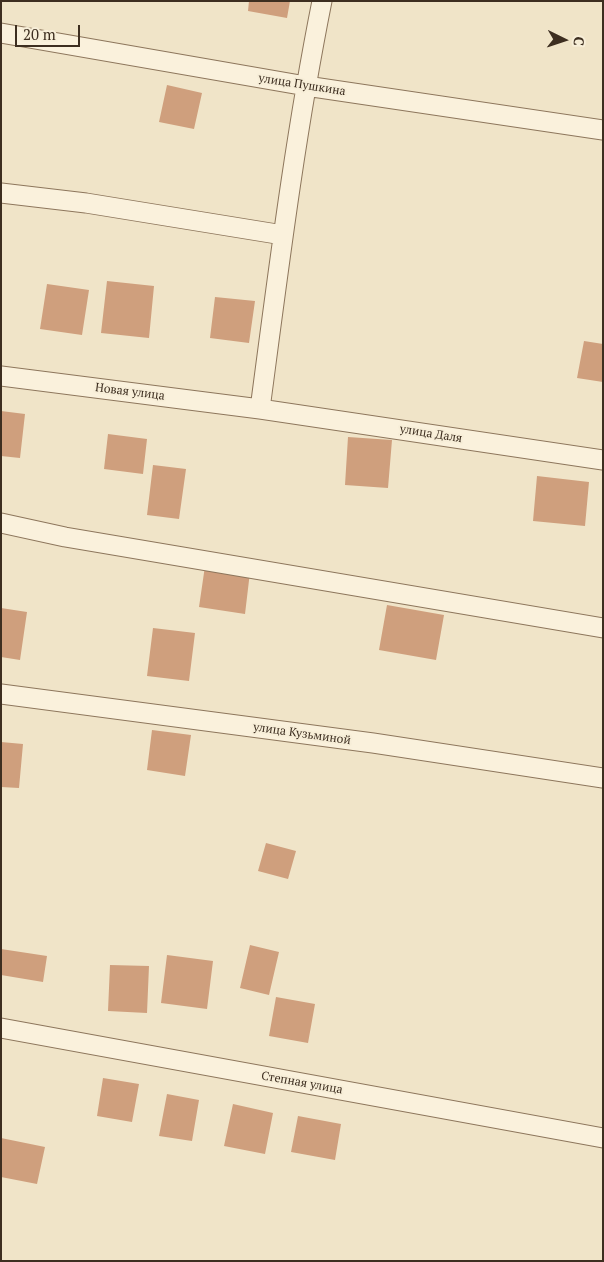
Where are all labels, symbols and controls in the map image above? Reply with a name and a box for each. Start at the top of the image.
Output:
scale bar [18,15,82,47]
north arrow [539,15,589,65]
text: 20 m [23,24,56,44]
text: С [570,36,589,46]
street label: улица Пушкина [257,71,347,99]
street label: Новая улица [94,381,166,403]
street label: улица Даля [399,422,463,446]
street label: улица Кузьминой [252,720,352,748]
street label: Степная улица [260,1069,344,1097]

